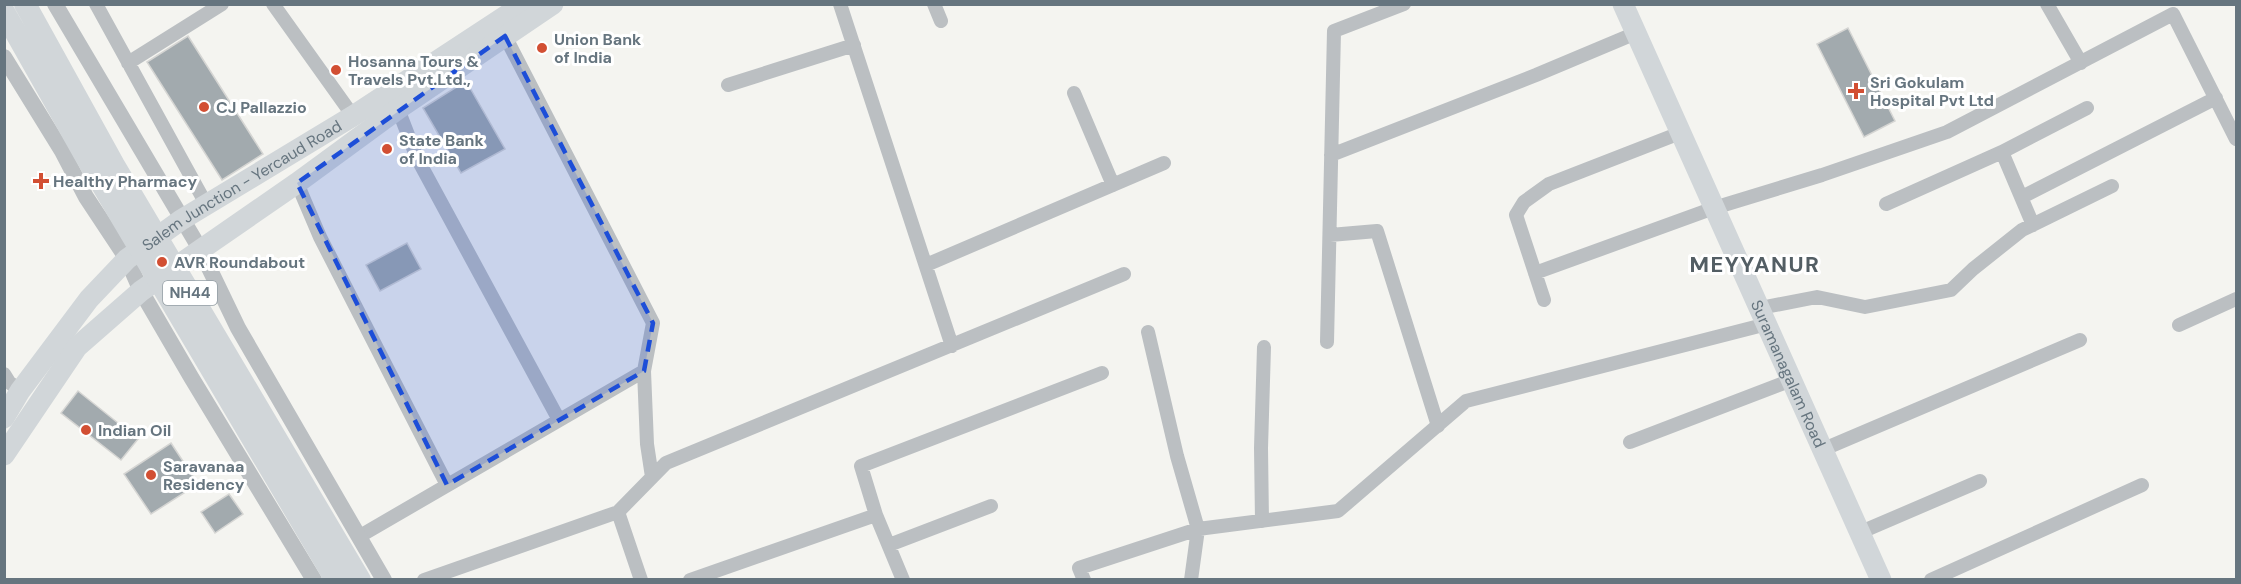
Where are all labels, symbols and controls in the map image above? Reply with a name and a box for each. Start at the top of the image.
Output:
place label: Union Bank of India [554,29,642,68]
marker: Union Bank of India [535,41,549,55]
place label: Hosanna Tours & Travels Pvt.Ltd., [348,51,479,90]
marker: Hosanna Tours & Travels Pvt.Ltd., [329,63,343,77]
place label: Sri Gokulam Hospital Pvt Ltd [1870,72,1994,111]
marker: Sri Gokulam Hospital Pvt Ltd [1847,82,1865,100]
place label: CJ Pallazzio [216,97,307,118]
marker: CJ Pallazzio [197,100,211,114]
street label: Salem Junction - Yercaud Road [138,115,346,256]
place label: State Bank of India [399,130,484,169]
marker: State Bank of India [380,142,394,156]
place label: Healthy Pharmacy [53,171,197,192]
marker: Healthy Pharmacy [34,174,48,188]
district label: MEYYANUR [1689,250,1821,279]
place label: AVR Roundabout [174,252,305,273]
marker: AVR Roundabout [155,255,169,269]
road number: NH44 [163,281,217,305]
street label: Suramanagalam Road [1746,297,1830,451]
place label: Indian Oil [98,420,171,441]
marker: Indian Oil [79,423,93,437]
place label: Saravanaa Residency [163,456,245,495]
marker: Saravanaa Residency [144,468,158,482]

